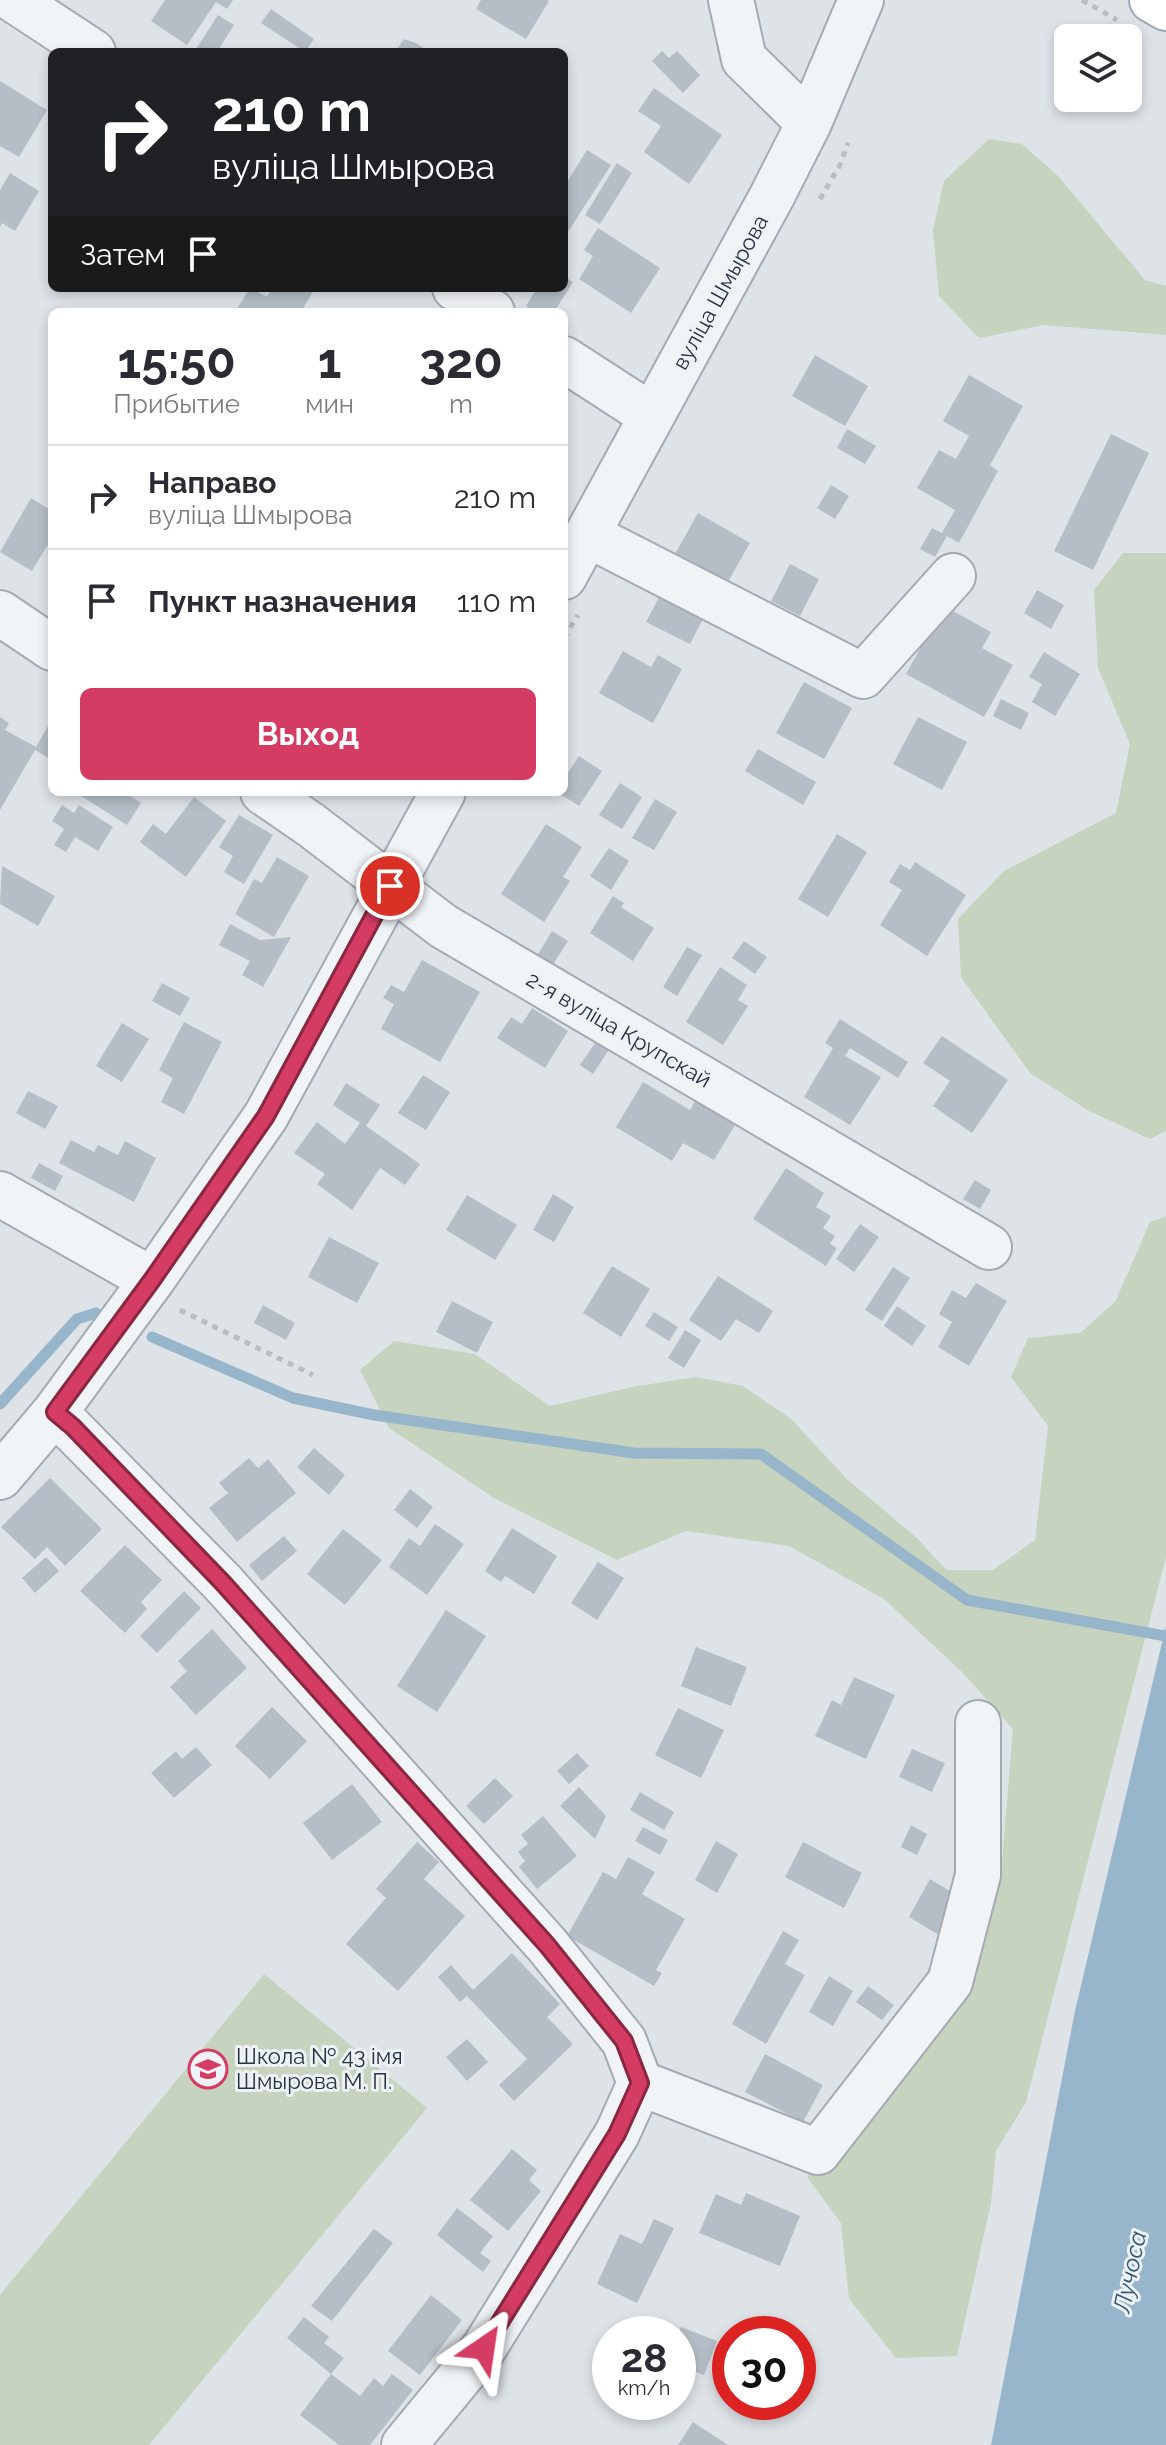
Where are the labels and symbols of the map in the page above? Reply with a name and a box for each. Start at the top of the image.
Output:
street label: вуліца Шмырова [667,210,773,374]
pin [356,852,424,920]
street label: 2-я вуліца Крупскай [522,965,716,1093]
place label: Школа № 43 імя Шмырова М. П. [236,2043,403,2094]
school or university icon: Школа № 43 імя Шмырова М. П. [187,2048,229,2090]
water label: Лучоса [1106,2228,1152,2317]
position arrow [442,2306,526,2390]
speed limit sign: 30 [712,2316,816,2420]

